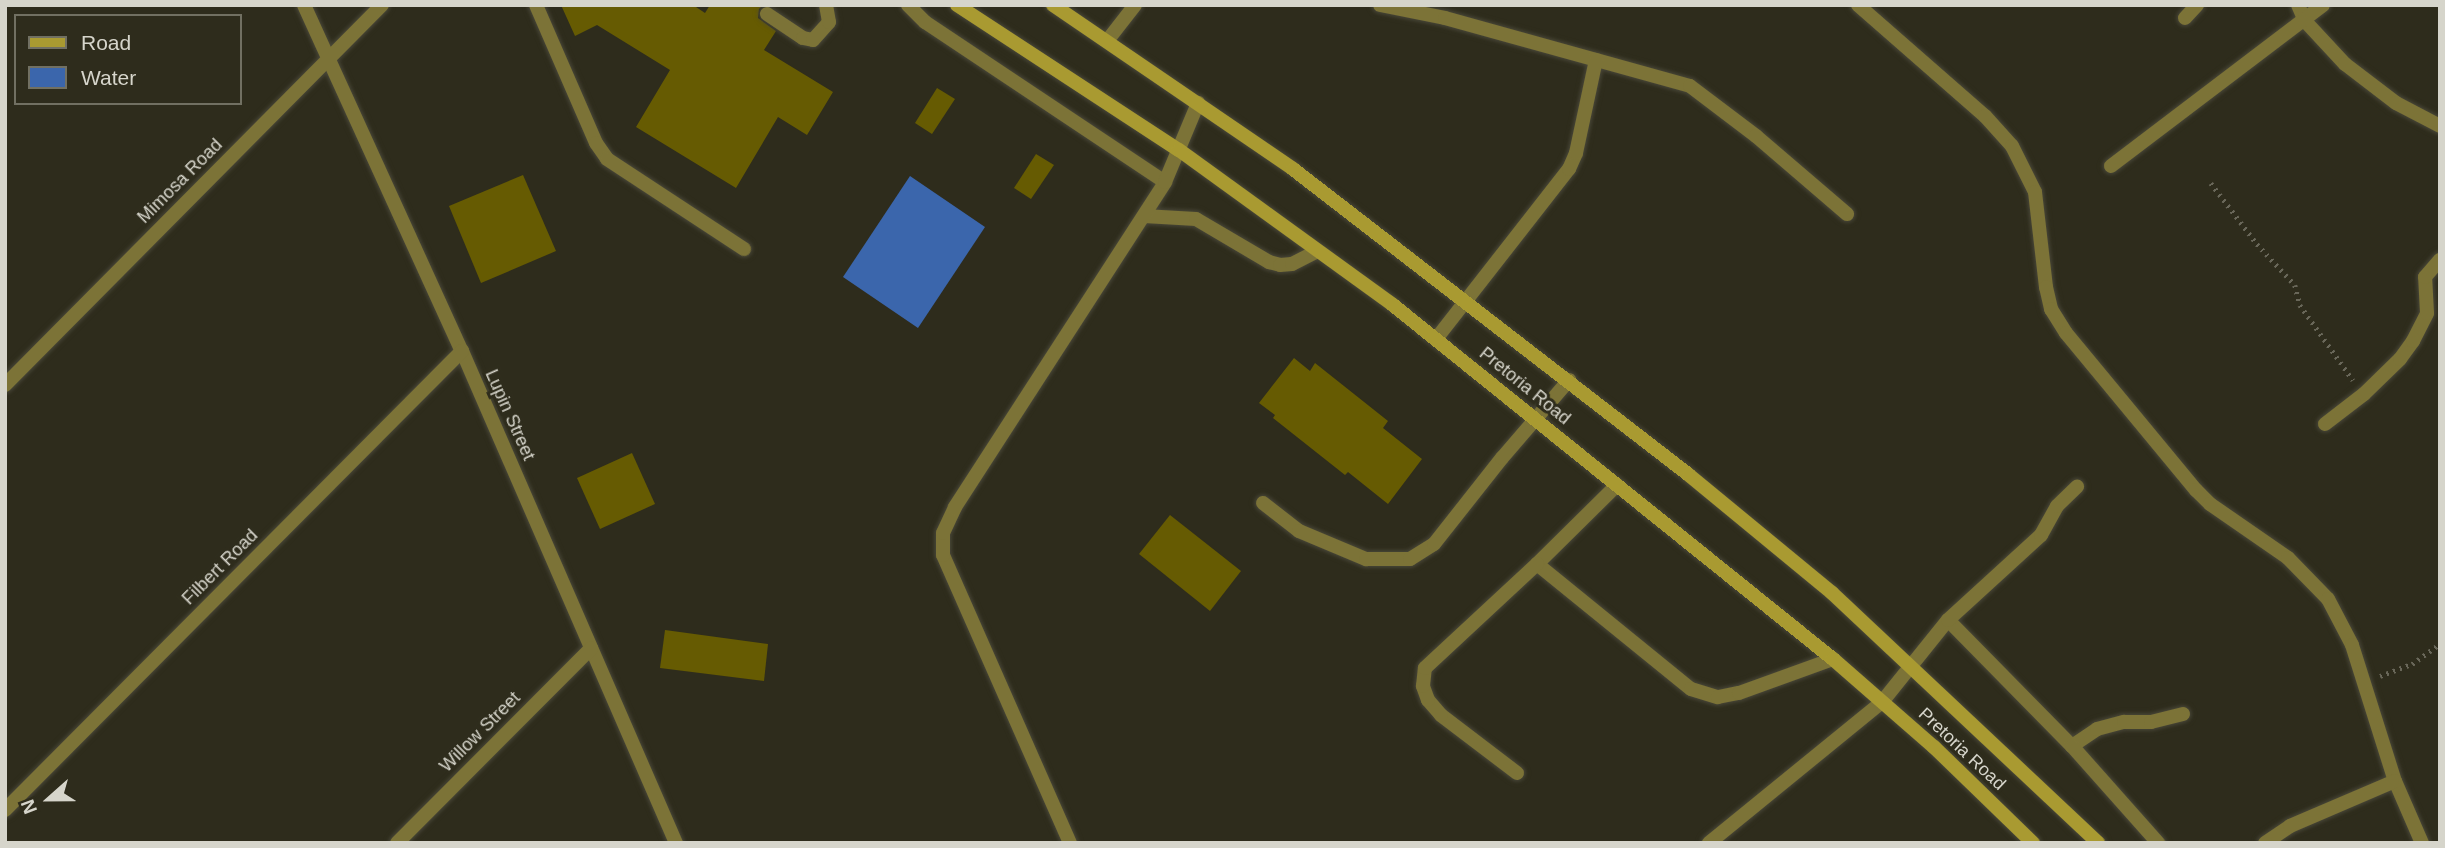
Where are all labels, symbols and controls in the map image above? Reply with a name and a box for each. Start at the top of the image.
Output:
legend [14,14,242,105]
text: Road [81,31,131,54]
text: Water [81,66,136,89]
street label: Mimosa Road [133,134,227,228]
street label: Pretoria Road [1475,343,1575,429]
street label: Lupin Street [480,366,540,464]
street label: Filbert Road [178,525,262,609]
street label: Willow Street [435,687,525,777]
street label: Pretoria Road [1914,703,2010,795]
north arrow [14,764,84,834]
text: N [17,797,41,817]

